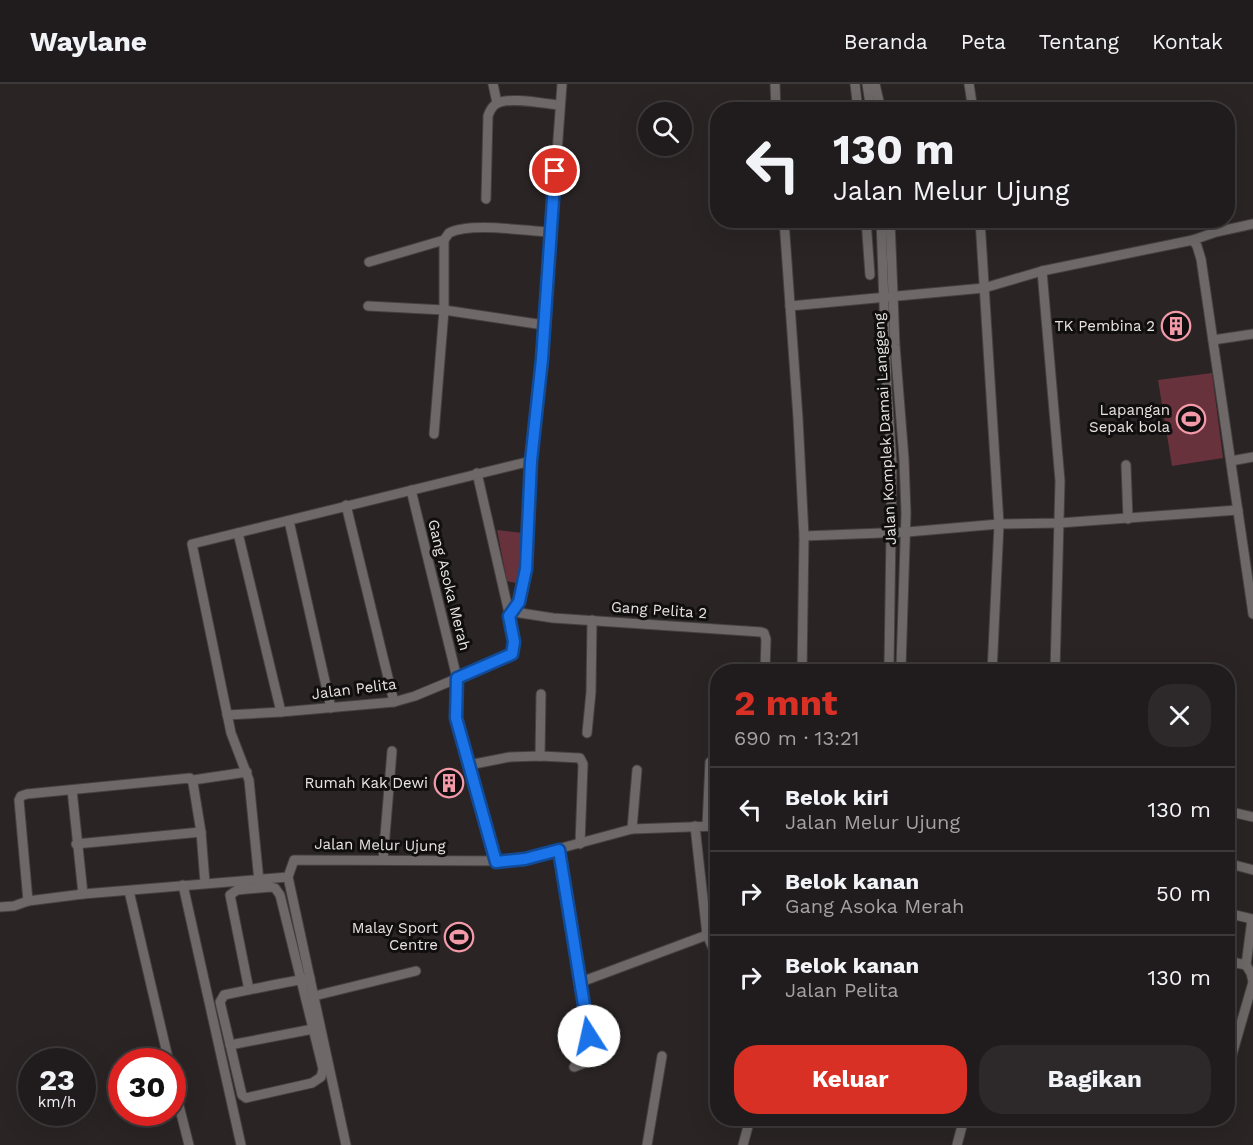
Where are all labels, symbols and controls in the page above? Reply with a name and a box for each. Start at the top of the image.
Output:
text: Waylane [30,25,147,58]
text: Beranda [844,29,928,54]
text: Peta [961,29,1006,54]
text: Tentang [1039,29,1119,54]
text: Kontak [1152,29,1223,54]
map controls [638,102,692,156]
button: search [638,102,692,156]
text: 130 m [833,125,955,174]
icon: left [734,126,812,204]
pin [529,145,580,196]
icon: arrive [538,154,571,187]
text: Jalan Melur Ujung [833,175,1069,207]
building icon: TK Pembina 2 [1160,310,1192,342]
street label: Jalan Komplek Damai Langgeng [870,312,900,546]
place label: TK Pembina 2 [1055,317,1155,335]
place label: Lapangan Sepak bola [1089,401,1170,436]
sports icon: Lapangan Sepak bola [1175,403,1207,435]
street label: Gang Asoka Merah [424,518,474,652]
street label: Gang Pelita 2 [610,598,708,622]
street label: Jalan Pelita [311,675,398,703]
text: 2 mnt [734,682,838,724]
button: close [1148,684,1211,747]
text: 690 m · 13:21 [734,726,859,750]
building icon: Rumah Kak Dewi [433,767,465,799]
place label: Rumah Kak Dewi [305,774,428,792]
text: Belok kiri [785,785,889,810]
icon: left [734,793,767,826]
text: 130 m [1147,797,1211,822]
text: Jalan Melur Ujung [785,810,960,834]
street label: Jalan Melur Ujung [314,835,446,855]
text: Belok kanan [785,869,919,894]
icon: right [734,877,767,910]
text: 50 m [1156,881,1211,906]
text: Gang Asoka Merah [785,894,964,918]
place label: Malay Sport Centre [352,919,439,954]
sports icon: Malay Sport Centre [443,921,475,953]
text: Belok kanan [785,953,919,978]
icon: right [734,961,767,994]
text: 130 m [1147,965,1211,990]
text: Jalan Pelita [785,978,899,1002]
position arrow [557,1004,621,1068]
button: Keluar [734,1045,967,1114]
button: Bagikan [979,1045,1211,1114]
speed limit sign: 30 [108,1048,186,1126]
text: 23 [39,1062,75,1097]
text: km/h [38,1093,76,1111]

